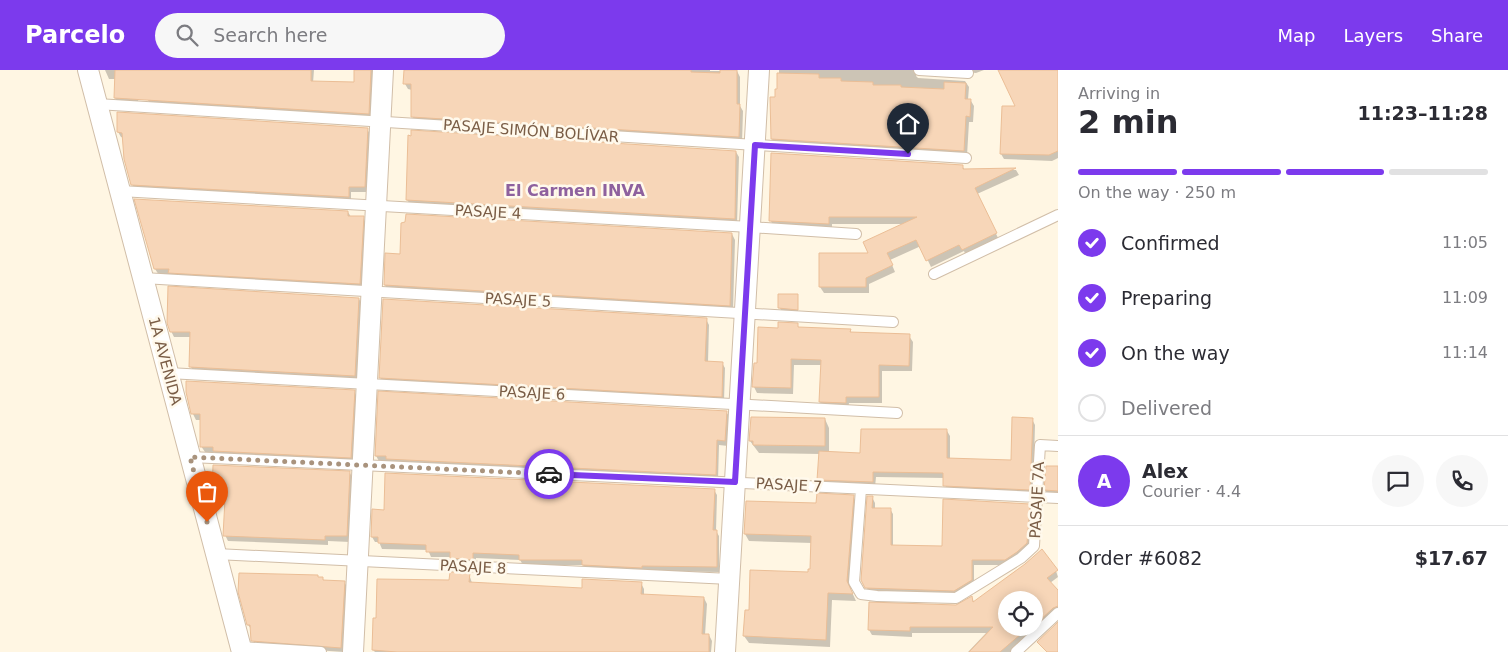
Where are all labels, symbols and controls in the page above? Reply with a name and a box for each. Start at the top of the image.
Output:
search box [155,13,505,58]
text: Parcelo [25,21,125,49]
icon: search [173,21,201,49]
text: Search here [213,24,327,46]
text: Map [1277,25,1315,46]
text: Layers [1343,25,1403,46]
text: Share [1431,25,1483,46]
text: Arriving in [1078,84,1160,103]
text: 11:23–11:28 [1358,102,1488,124]
pin [887,103,929,154]
text: 2 min [1078,103,1179,141]
icon: home [894,110,922,138]
street label: PASAJE SIMÓN BOLÍVAR [442,115,620,146]
district label: El Carmen INVA [505,181,646,200]
text: On the way · 250 m [1078,183,1236,202]
street label: PASAJE 4 [454,201,522,223]
icon: check [1078,229,1106,257]
text: Confirmed [1121,232,1220,254]
text: 11:05 [1442,233,1488,252]
icon: check [1078,284,1106,312]
text: Preparing [1121,287,1212,309]
text: 11:09 [1442,288,1488,307]
street label: PASAJE 5 [484,289,552,311]
street label: 1A AVENIDA [145,315,186,408]
icon: check [1078,339,1106,367]
text: On the way [1121,342,1230,364]
text: 11:14 [1442,343,1488,362]
street label: PASAJE 6 [498,382,566,404]
text: Delivered [1121,397,1212,419]
courier [524,449,574,499]
button: chat [1372,455,1424,507]
button: phone [1436,455,1488,507]
icon: car [535,460,563,488]
street label: PASAJE 7A [1026,460,1048,539]
text: Alex [1142,460,1188,482]
text: A [1097,470,1111,492]
pin [186,471,228,522]
street label: PASAJE 7 [755,474,823,496]
icon: bag [193,478,221,506]
text: Courier · 4.4 [1142,482,1241,501]
text: Order #6082 [1078,547,1202,569]
text: $17.67 [1415,547,1488,569]
street label: PASAJE 8 [439,556,507,578]
map controls [998,591,1043,636]
button: locate [998,591,1043,636]

